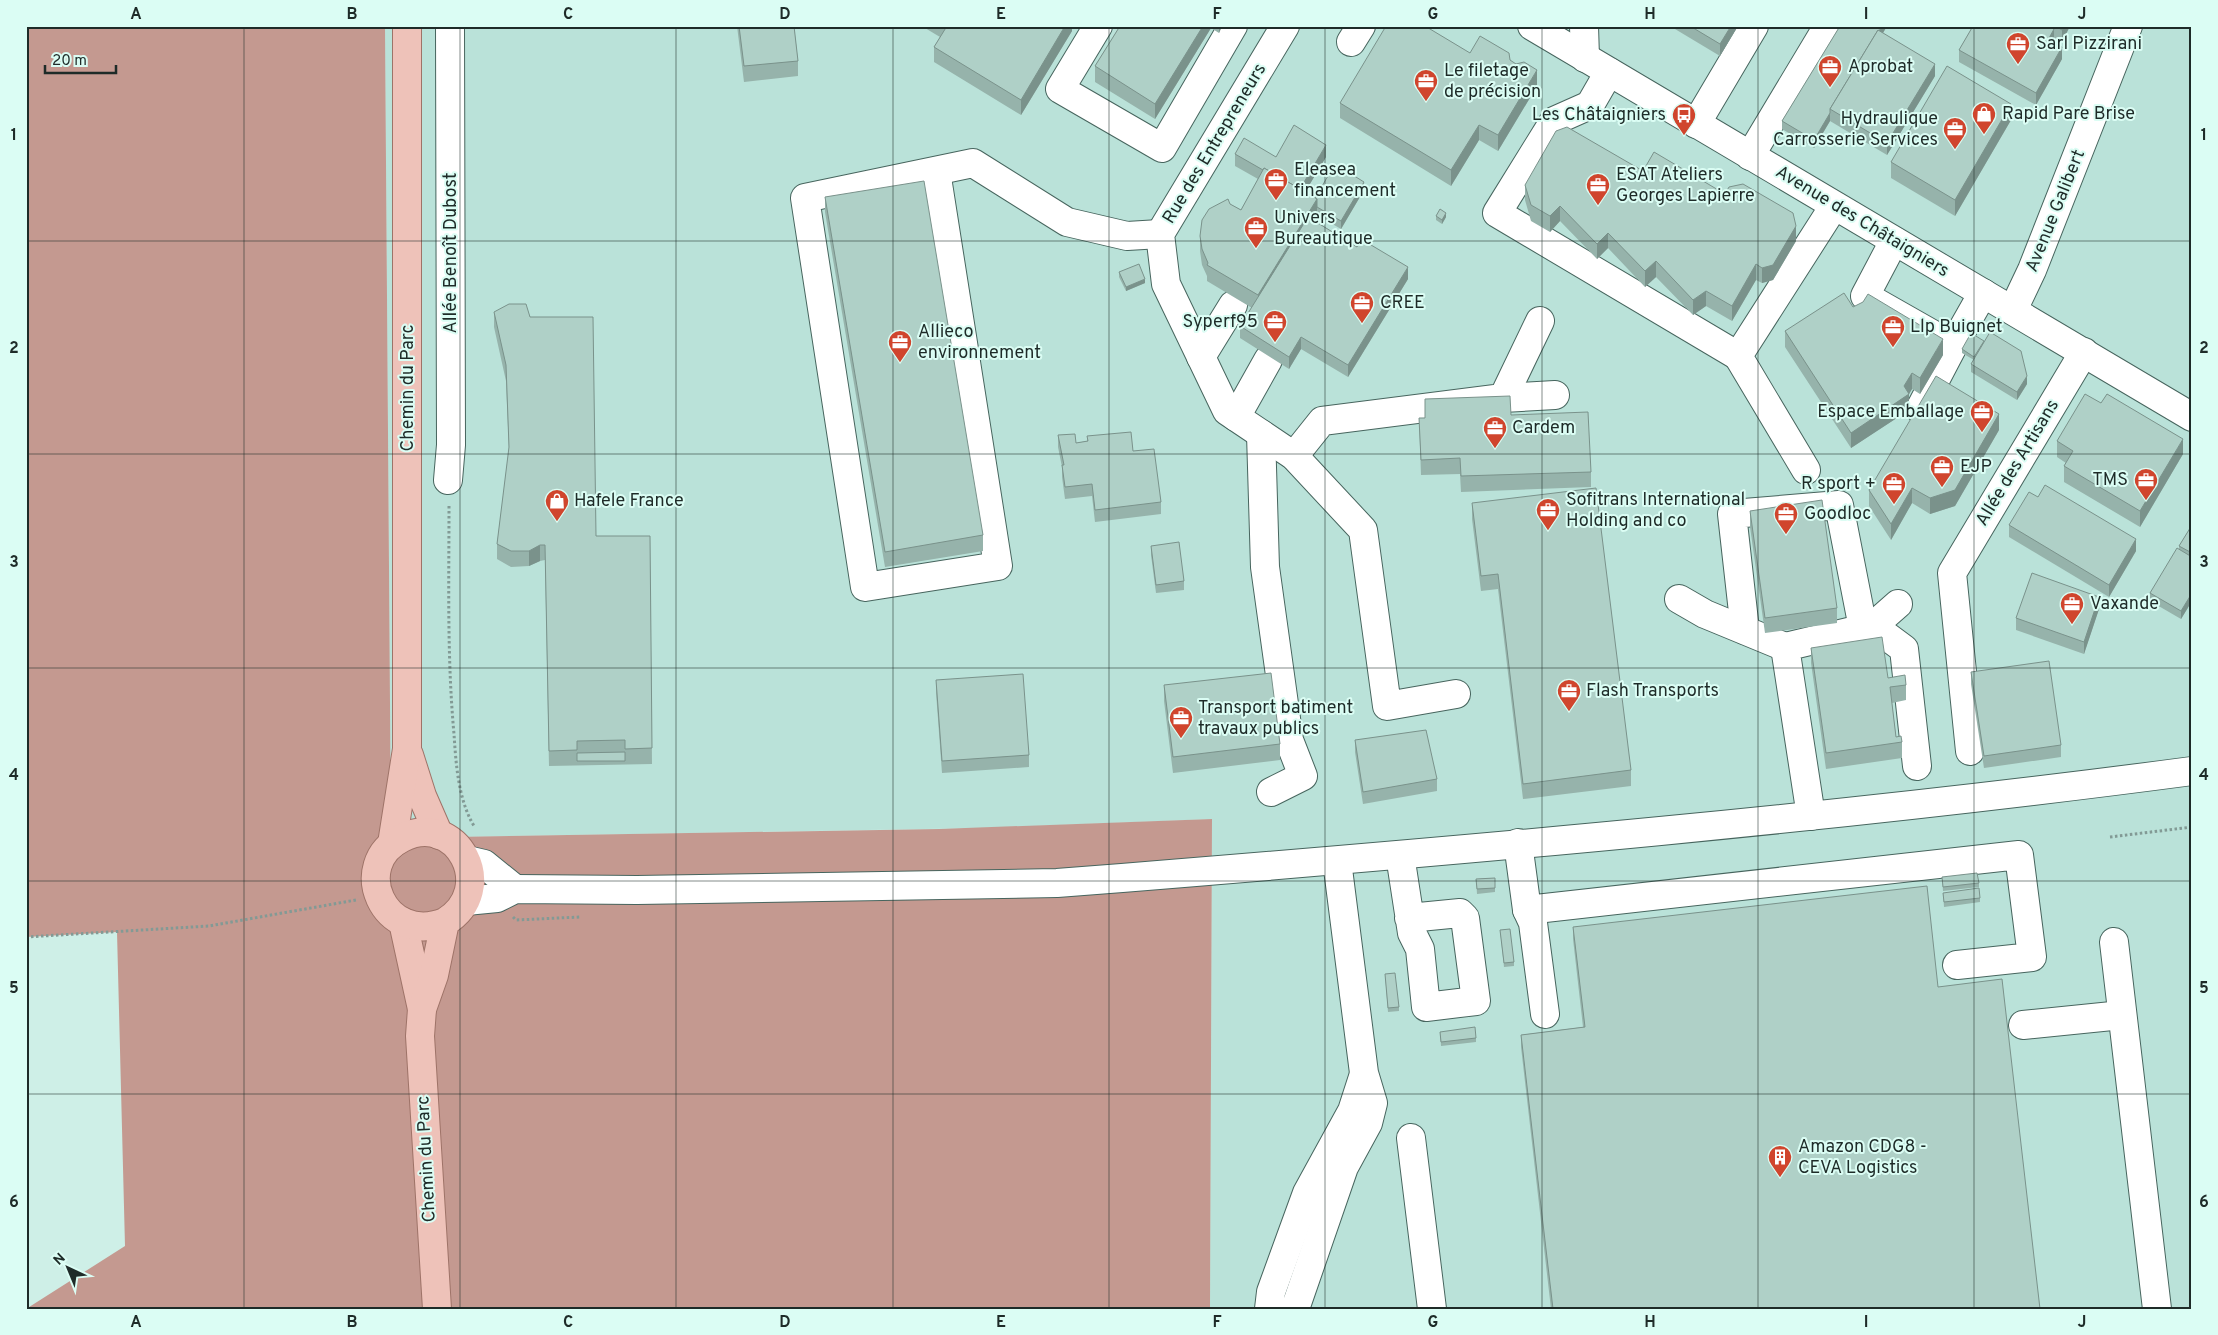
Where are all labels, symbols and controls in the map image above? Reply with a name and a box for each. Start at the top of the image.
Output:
text: A [130,5,142,25]
text: B [346,5,358,25]
text: C [563,5,573,25]
text: D [779,5,791,25]
text: E [996,5,1006,25]
text: F [1212,5,1222,25]
text: G [1428,5,1438,25]
text: H [1644,5,1656,25]
text: I [1864,5,1868,25]
text: J [2078,5,2086,25]
office icon: Sarl Pizzirani [2005,31,2031,65]
place label: Sarl Pizzirani [2036,33,2142,56]
scale bar [45,42,116,74]
text: 20 m [52,52,87,71]
office icon: Aprobat [1817,54,1843,88]
place label: Aprobat [1848,56,1913,79]
street label: Rue des Entrepreneurs [1158,60,1272,228]
place label: Le filetage de précision [1444,60,1541,104]
office icon: Le filetage de précision [1413,68,1439,102]
shop icon: Rapid Pare Brise [1971,101,1997,135]
bus stop icon: Les Châtaigniers [1671,102,1697,136]
place label: Rapid Pare Brise [2002,103,2135,126]
place label: Les Châtaigniers [1532,104,1666,127]
place label: Hydraulique Carrosserie Services [1773,108,1938,152]
office icon: Hydraulique Carrosserie Services [1942,116,1968,150]
text: 1 [11,126,17,146]
text: 1 [2201,126,2207,146]
street label: Avenue Galibert [2021,146,2091,276]
place label: Eleasea financement [1294,159,1396,203]
street label: Avenue des Châtaigniers [1771,161,1953,283]
place label: ESAT Ateliers Georges Lapierre [1616,164,1755,208]
office icon: Eleasea financement [1263,167,1289,201]
office icon: ESAT Ateliers Georges Lapierre [1585,172,1611,206]
street label: Allée Benoît Dubost [440,173,463,333]
place label: Univers Bureautique [1274,207,1373,251]
office icon: Univers Bureautique [1243,215,1269,249]
office icon: CREE [1349,290,1375,324]
place label: CREE [1380,292,1425,315]
office icon: Syperf95 [1262,309,1288,343]
place label: Syperf95 [1182,311,1258,334]
office icon: Llp Buignet [1880,314,1906,348]
place label: Llp Buignet [1910,316,2003,339]
place label: Allieco environnement [918,321,1041,365]
street label: Chemin du Parc [397,325,420,451]
office icon: Allieco environnement [887,329,913,363]
text: 2 [9,339,19,359]
text: 2 [2199,339,2209,359]
street label: Allée des Artisans [1971,395,2065,531]
office icon: Espace Emballage [1969,399,1995,433]
place label: Espace Emballage [1817,401,1964,424]
office icon: Cardem [1482,415,1508,449]
place label: Cardem [1512,417,1575,440]
office icon: EJP [1929,454,1955,488]
place label: EJP [1960,456,1992,479]
office icon: TMS [2133,467,2159,501]
place label: TMS [2092,469,2128,492]
office icon: R sport + [1881,471,1907,505]
place label: R sport + [1801,473,1876,496]
shop icon: Hafele France [544,488,570,522]
place label: Sofitrans International Holding and co [1566,489,1745,533]
place label: Hafele France [574,490,684,513]
office icon: Sofitrans International Holding and co [1535,497,1561,531]
office icon: Goodloc [1773,501,1799,535]
place label: Goodloc [1804,503,1871,526]
text: 3 [9,553,19,573]
text: 3 [2199,553,2209,573]
office icon: Vaxande [2059,591,2085,625]
place label: Vaxande [2090,593,2159,616]
office icon: Flash Transports [1556,678,1582,712]
place label: Flash Transports [1586,680,1719,703]
place label: Transport batiment travaux publics [1198,697,1353,741]
office icon: Transport batiment travaux publics [1168,705,1194,739]
text: 4 [9,766,19,786]
text: 4 [2199,766,2209,786]
text: 5 [9,979,19,999]
text: 5 [2199,979,2209,999]
street label: Chemin du Parc [412,1095,442,1223]
place label: Amazon CDG8 - CEVA Logistics [1798,1136,1927,1180]
building icon: Amazon CDG8 - CEVA Logistics [1767,1144,1793,1178]
text: 6 [9,1193,19,1213]
text: 6 [2199,1193,2209,1213]
north arrow [42,1242,92,1292]
text: N [50,1250,70,1269]
text: A [130,1313,142,1333]
text: B [346,1313,358,1333]
text: C [563,1313,573,1333]
text: D [779,1313,791,1333]
text: E [996,1313,1006,1333]
text: F [1212,1313,1222,1333]
text: G [1428,1313,1438,1333]
text: H [1644,1313,1656,1333]
text: I [1864,1313,1868,1333]
text: J [2078,1313,2086,1333]

